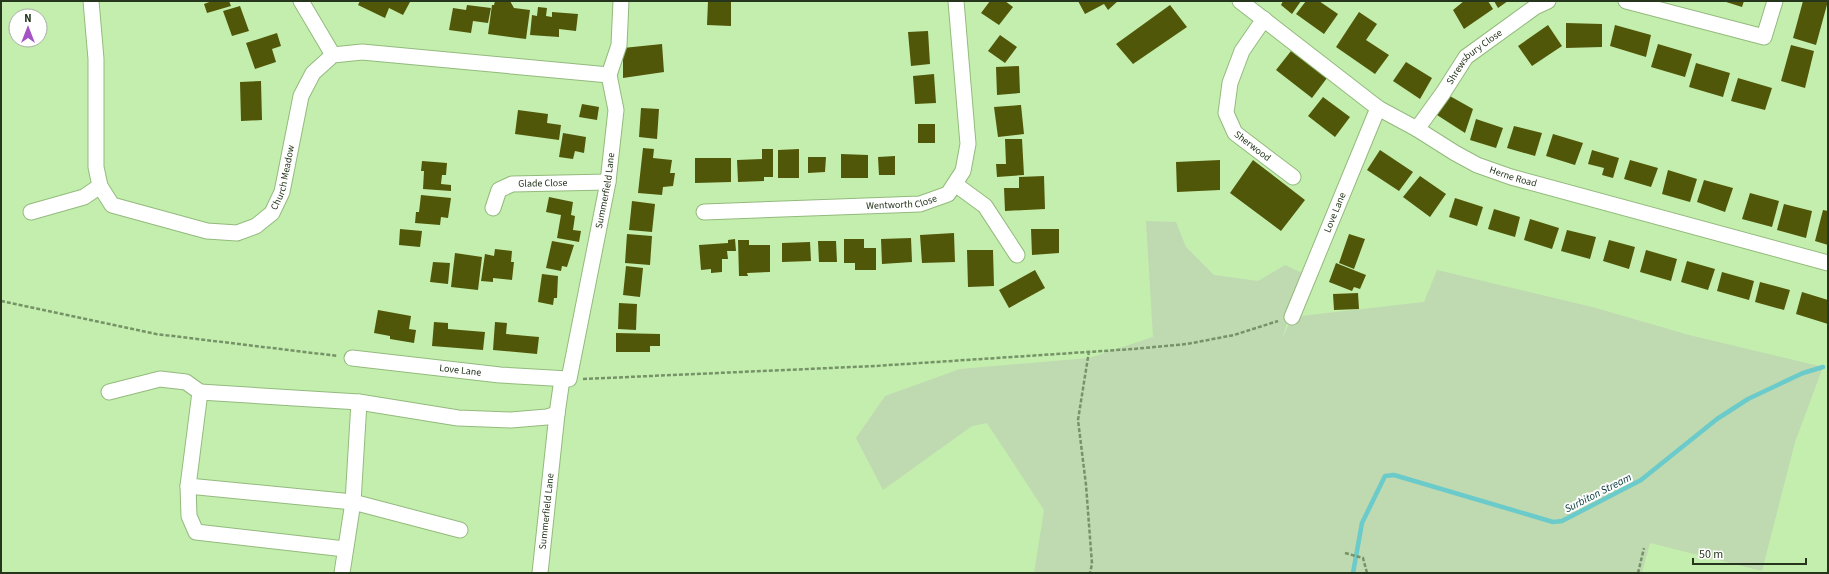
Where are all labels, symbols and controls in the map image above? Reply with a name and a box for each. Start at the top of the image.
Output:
north arrow [8,8,48,48]
text: N [24,11,32,26]
street label: Shrewsbury Close [1443,26,1505,87]
street label: Sherwood [1231,128,1274,165]
street label: Church Meadow [267,144,298,213]
street label: Summerfield Lane [592,152,618,230]
street label: Herne Road [1488,163,1538,191]
street label: Glade Close [518,176,567,191]
street label: Love Lane [1321,190,1349,235]
street label: Wentworth Close [866,191,939,213]
street label: Love Lane [439,361,482,380]
water label: Surbiton Stream [1562,470,1634,516]
street label: Summerfield Lane [536,472,558,550]
scale bar [1693,540,1806,566]
text: 50 m [1699,546,1723,563]

